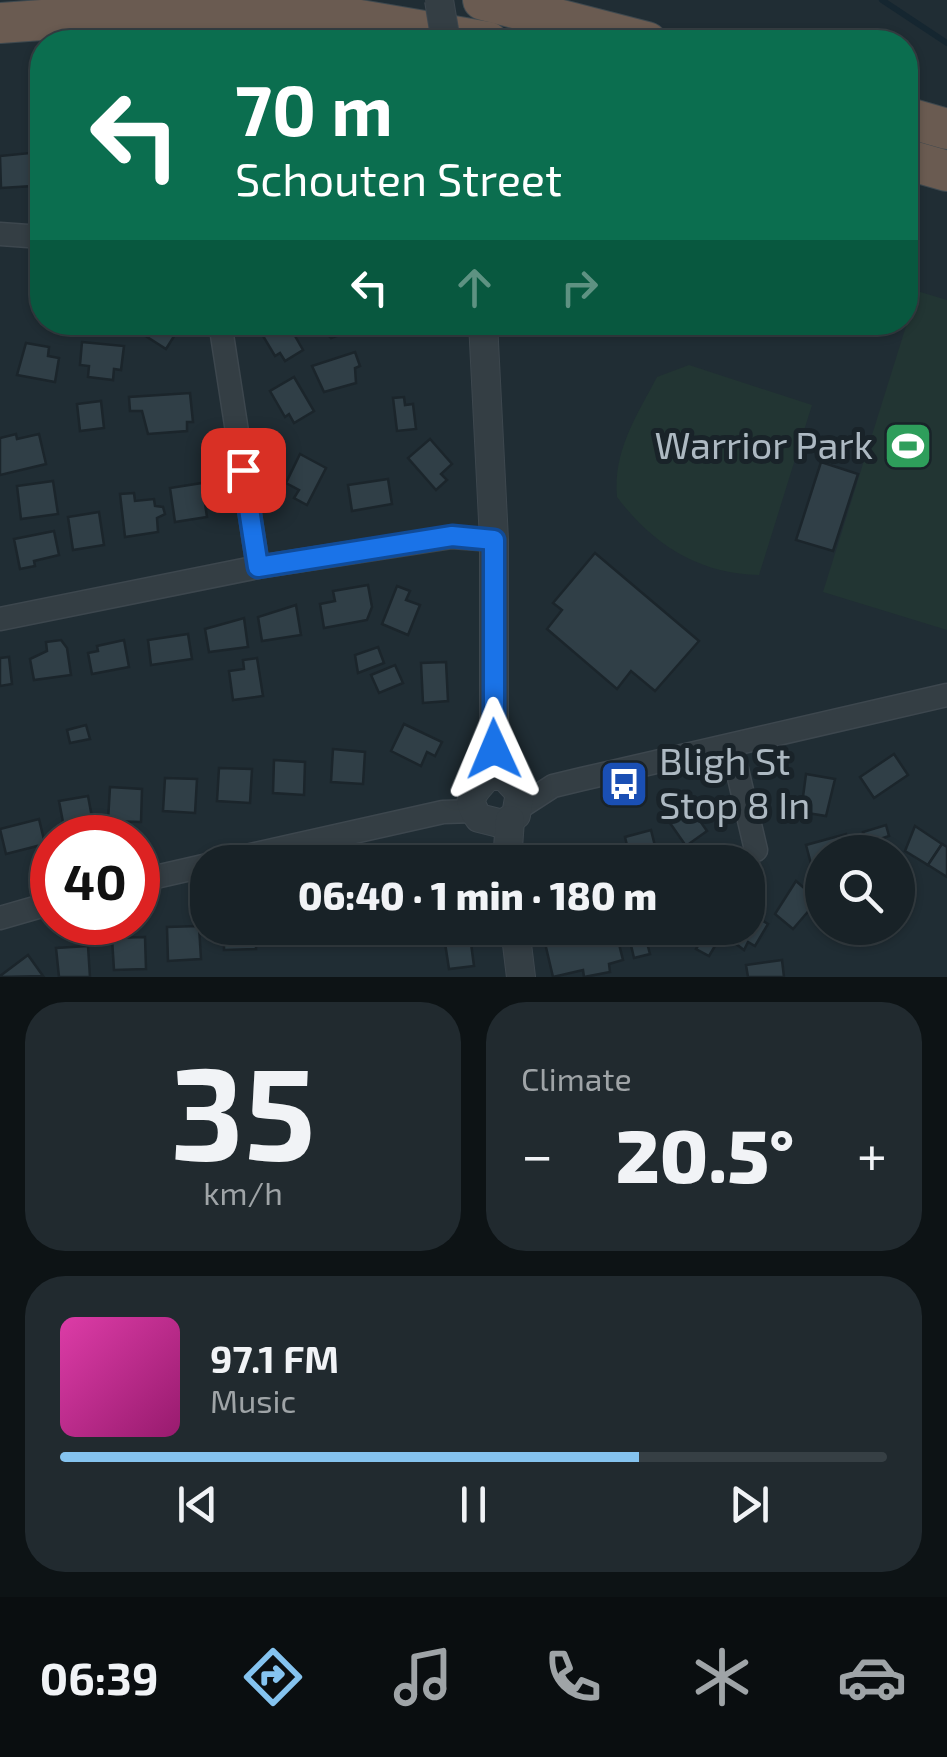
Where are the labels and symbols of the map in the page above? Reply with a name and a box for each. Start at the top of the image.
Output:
sports icon: Warrior Park [882,420,934,472]
place label: Warrior Park [654,421,873,467]
pin [201,428,286,513]
position arrow [442,697,546,801]
place label: Bligh St Stop 8 In [659,737,810,827]
bus stop icon: Bligh St Stop 8 In [598,758,650,810]
speed limit sign: 40 [30,815,160,945]

